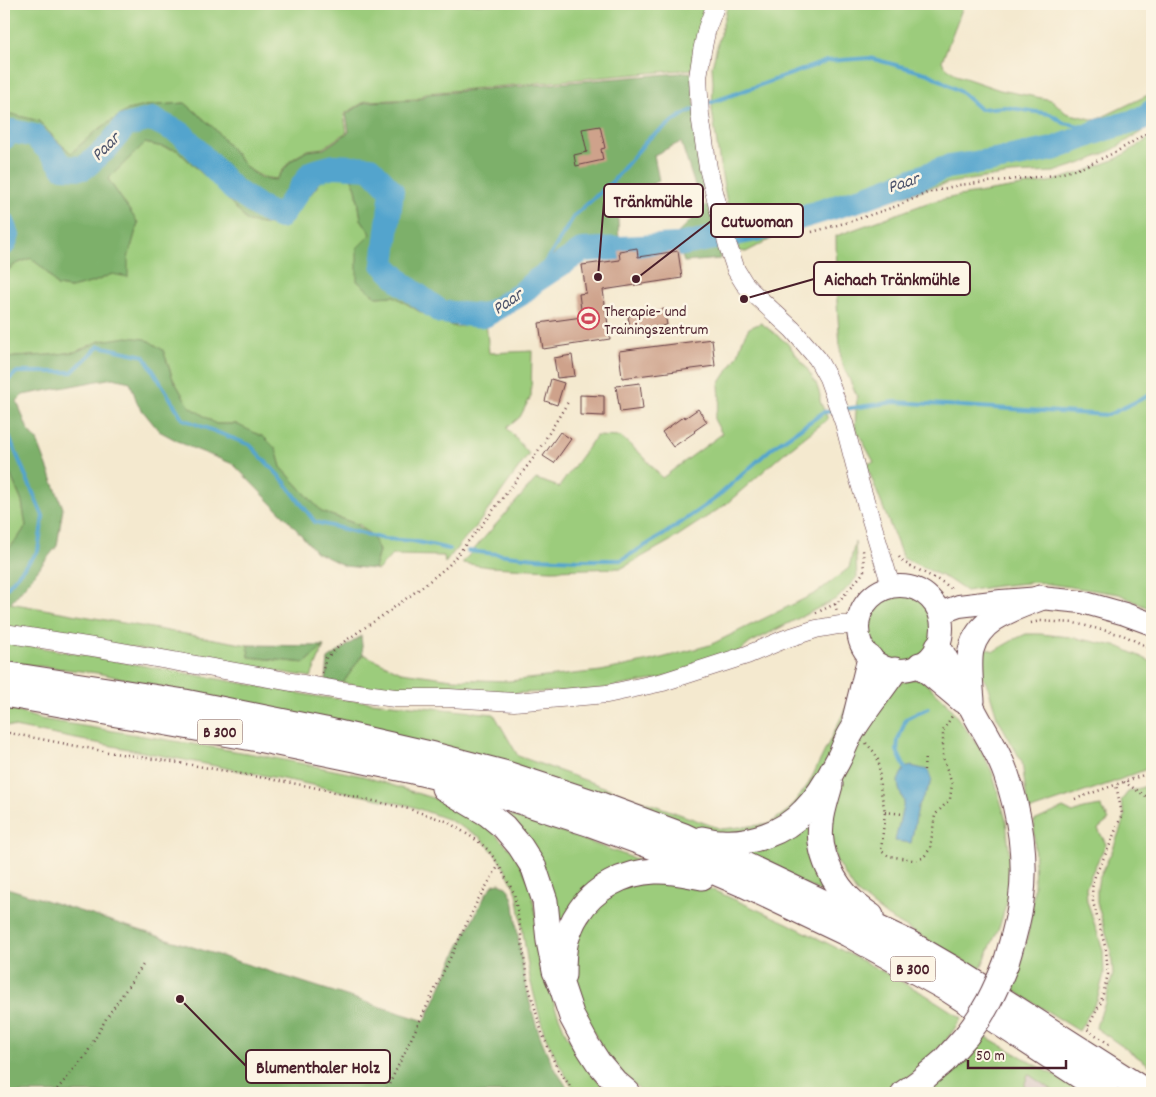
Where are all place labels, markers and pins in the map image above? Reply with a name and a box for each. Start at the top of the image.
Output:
callout: Tränkmühle [604,184,703,217]
callout: Cutwoman [711,204,803,237]
callout: Aichach Tränkmühle [814,262,970,295]
place label: Therapie- und Trainingszentrum [604,301,708,342]
sports icon: Therapie- und Trainingszentrum [576,307,600,331]
callout: Blumenthaler Holz [246,1050,390,1083]

